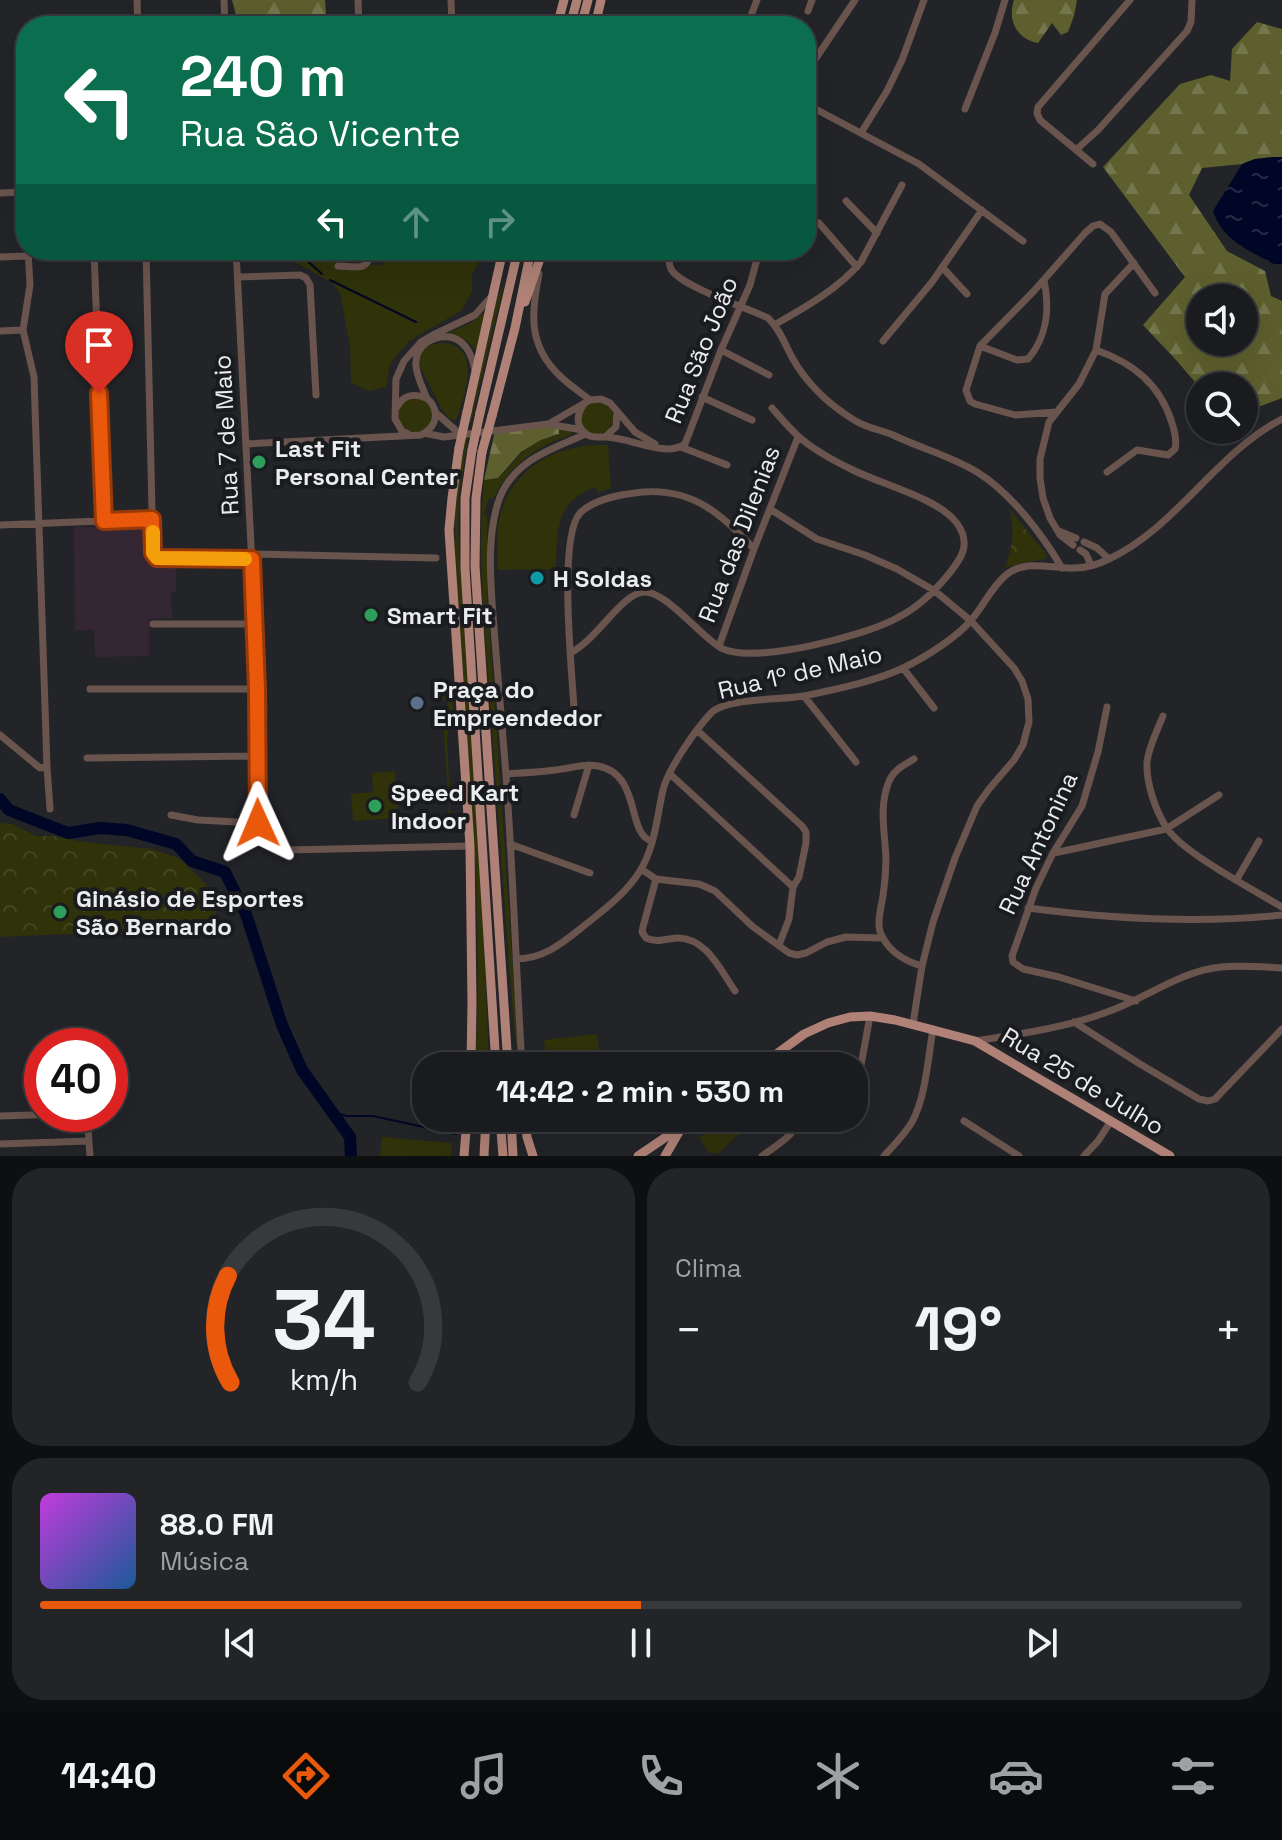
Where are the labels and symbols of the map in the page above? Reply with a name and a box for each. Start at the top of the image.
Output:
street label: Rua São João [657,272,745,428]
pin [65,311,133,393]
street label: Rua 7 de Maio [206,354,246,516]
place label: Last Fit Personal Center [275,433,458,492]
street label: Rua das Dilenias [691,441,787,627]
marker: Last Fit Personal Center [250,453,268,471]
place label: H Soldas [553,563,652,594]
marker: H Soldas [528,569,546,587]
place label: Smart Fit [387,600,493,631]
marker: Smart Fit [362,606,380,624]
street label: Rua 1º de Maio [715,638,885,706]
place label: Praça do Empreendedor [433,674,602,733]
marker: Praça do Empreendedor [408,694,426,712]
street label: Rua Antonina [992,767,1085,919]
place label: Speed Kart Indoor [391,777,519,836]
position arrow [216,781,300,865]
marker: Speed Kart Indoor [366,797,384,815]
place label: Ginásio de Esportes São Bernardo [76,883,304,942]
marker: Ginásio de Esportes São Bernardo [51,903,69,921]
street label: Rua 25 de Julho [996,1020,1170,1142]
speed limit sign: 40 [24,1028,128,1132]

